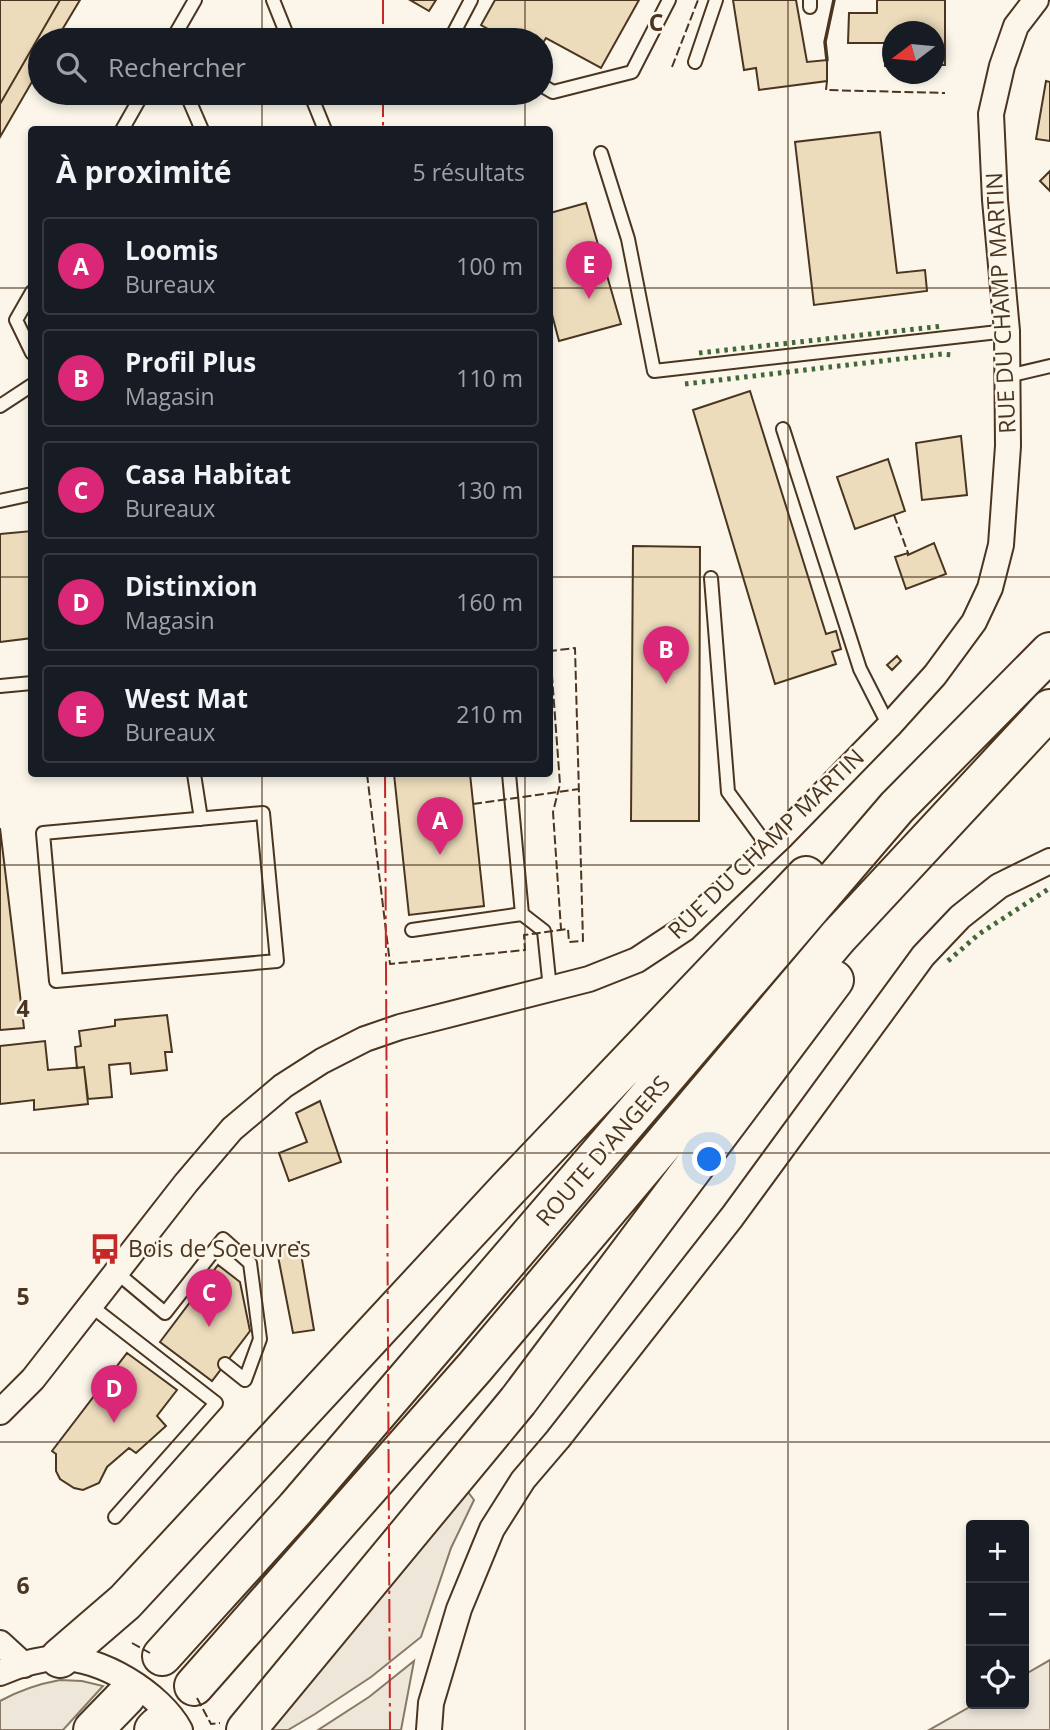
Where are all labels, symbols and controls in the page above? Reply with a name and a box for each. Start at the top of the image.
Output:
text: C [649,6,663,38]
north arrow [882,21,945,84]
search box [28,28,553,105]
icon: search [52,48,90,86]
text: Rechercher [108,49,246,85]
text: À proximité [56,151,232,192]
text: 5 résultats [413,156,525,188]
street label: RUE DU CHAMP MARTIN [977,172,1023,434]
text: Loomis [125,232,218,268]
pin: E [566,241,612,299]
text: A [73,250,89,282]
text: 100 m [456,250,523,282]
text: Bureaux [125,268,215,300]
text: Profil Plus [125,344,256,380]
text: B [73,362,89,394]
text: 110 m [456,362,523,394]
text: Magasin [125,380,215,412]
text: Casa Habitat [125,456,291,492]
text: C [74,474,88,506]
text: 130 m [456,474,523,506]
text: Bureaux [125,492,215,524]
text: Distinxion [125,568,258,604]
text: D [72,586,90,618]
text: 160 m [456,586,523,618]
text: Magasin [125,604,215,636]
pin: B [643,626,689,684]
text: West Mat [125,680,248,716]
text: E [75,698,87,730]
text: 210 m [456,698,523,730]
text: Bureaux [125,716,215,748]
street label: RUE DU CHAMP MARTIN [660,741,870,946]
pin: A [417,797,463,855]
text: 4 [16,992,30,1024]
street label: ROUTE D'ANGERS [528,1068,677,1233]
your location [692,1142,726,1176]
bus stop icon: Bois de Soeuvres [88,1232,122,1266]
place label: Bois de Soeuvres [128,1232,311,1264]
pin: C [186,1269,232,1327]
text: 5 [16,1280,30,1312]
pin: D [91,1365,137,1423]
map controls [966,1520,1029,1709]
button: + [966,1520,1029,1583]
text: 6 [16,1569,30,1601]
button: − [966,1583,1029,1646]
button: locate [966,1646,1029,1709]

